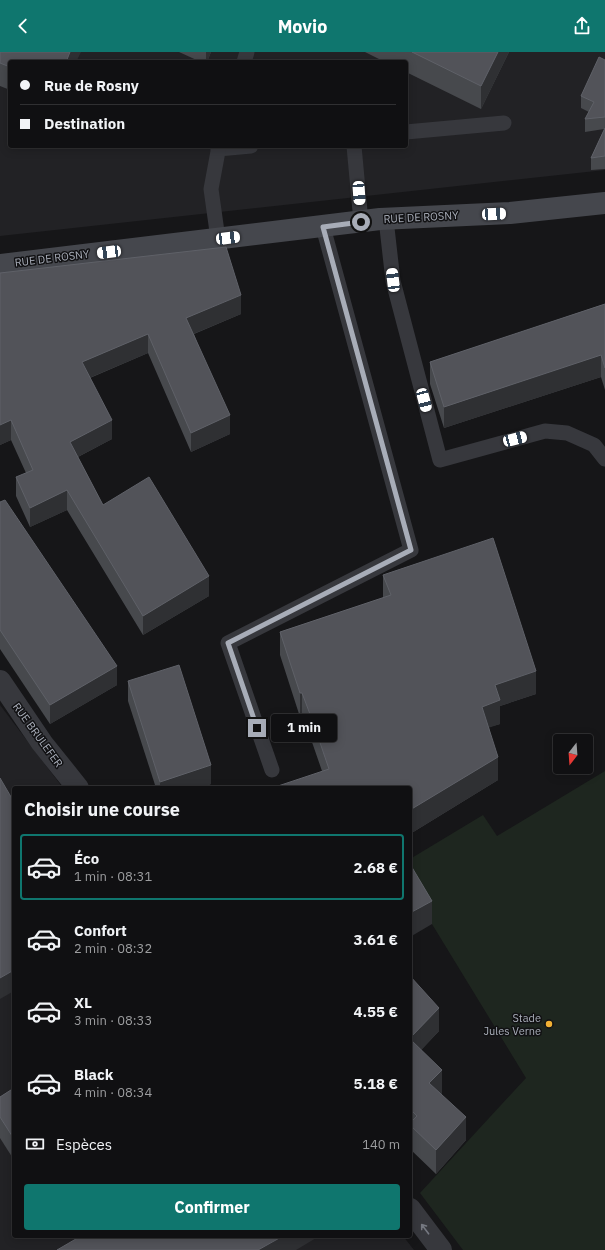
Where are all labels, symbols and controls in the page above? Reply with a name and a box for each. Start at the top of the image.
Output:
icon: back [12,15,34,37]
text: Movio [278,15,327,38]
icon: share [571,15,593,37]
text: Rue de Rosny [44,76,139,95]
text: Destination [44,114,125,133]
car [352,181,366,205]
car [482,207,506,221]
street label: RUE DE ROSNY [383,208,459,226]
route start [352,213,370,231]
car [215,231,241,245]
car [96,245,122,259]
street label: RUE DE ROSNY [14,246,91,270]
car [386,267,400,293]
car [415,387,433,413]
car [502,430,528,448]
street label: RUE BRULEFER [10,700,66,770]
callout: 1 min [271,714,337,742]
route end [248,719,266,737]
text: 1 min [287,719,321,736]
north arrow [553,734,593,774]
map controls [553,734,593,774]
text: Choisir une course [24,798,180,821]
icon: car [26,849,62,885]
text: Éco [74,849,99,868]
text: 2.68 € [353,858,398,877]
text: 1 min · 08:31 [74,868,152,885]
icon: car [26,921,62,957]
text: Confort [74,921,127,940]
text: 3.61 € [353,930,398,949]
text: 2 min · 08:32 [74,940,152,957]
icon: car [26,993,62,1029]
text: XL [74,993,92,1012]
text: 4.55 € [353,1002,398,1021]
place label: Stade Jules Verne [483,1011,541,1038]
text: 3 min · 08:33 [74,1012,152,1029]
marker: Stade Jules Verne [544,1019,554,1029]
icon: car [26,1065,62,1101]
text: Black [74,1065,114,1084]
text: 5.18 € [353,1074,398,1093]
text: 4 min · 08:34 [74,1084,152,1101]
icon: cash [24,1133,46,1155]
text: Espèces [56,1135,112,1154]
text: 140 m [362,1136,400,1153]
button: Confirmer [24,1184,400,1230]
one-way arrow [421,1224,430,1235]

